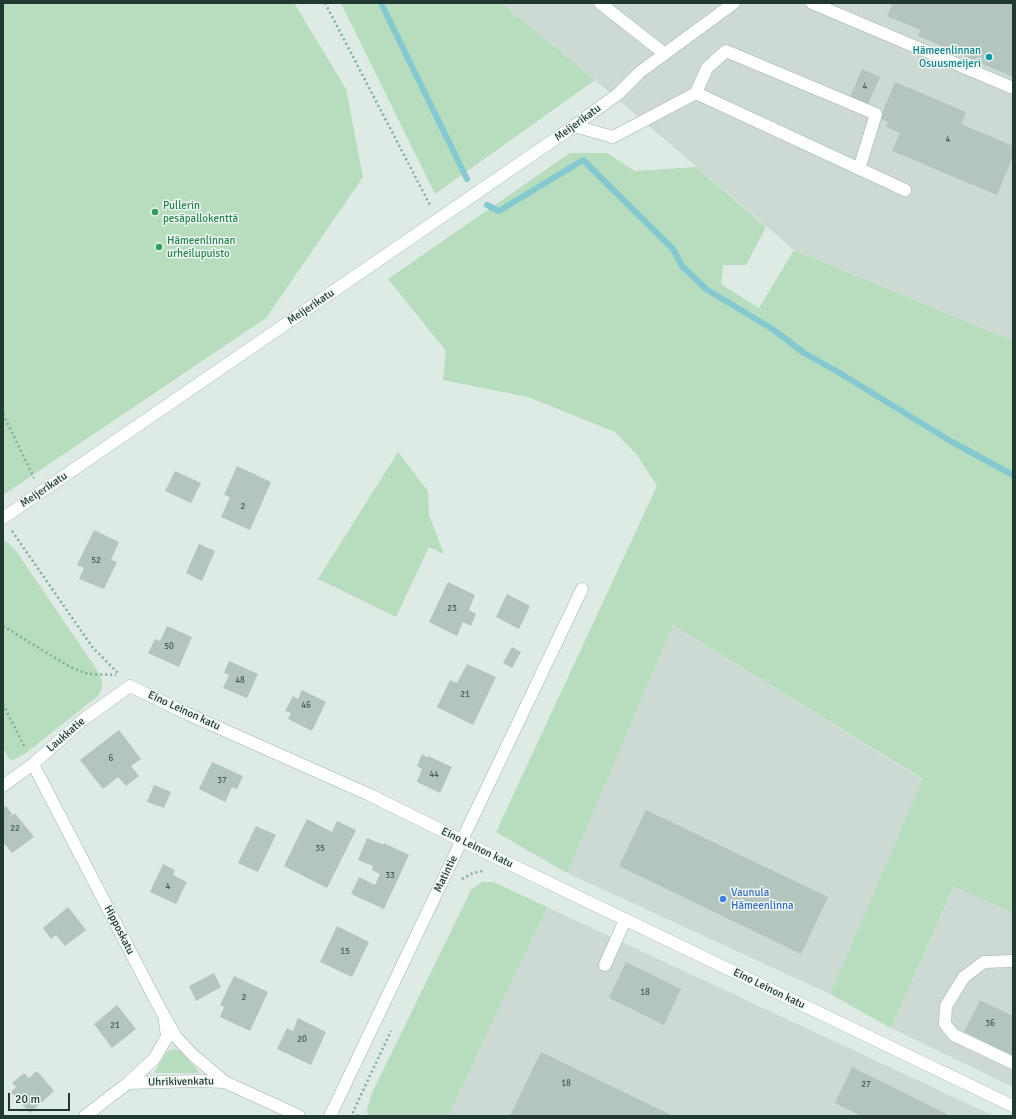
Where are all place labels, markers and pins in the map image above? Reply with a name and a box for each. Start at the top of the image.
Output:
place label: Hämeenlinnan Osuusmeijeri [912,44,981,70]
marker: Hämeenlinnan Osuusmeijeri [984,52,994,62]
place label: Pullerin pesäpallokenttä [163,199,238,225]
marker: Pullerin pesäpallokenttä [150,207,160,217]
place label: Hämeenlinnan urheilupuisto [167,234,236,260]
marker: Hämeenlinnan urheilupuisto [154,242,164,252]
place label: Vaunula Hämeenlinna [731,886,794,912]
marker: Vaunula Hämeenlinna [718,894,728,904]

